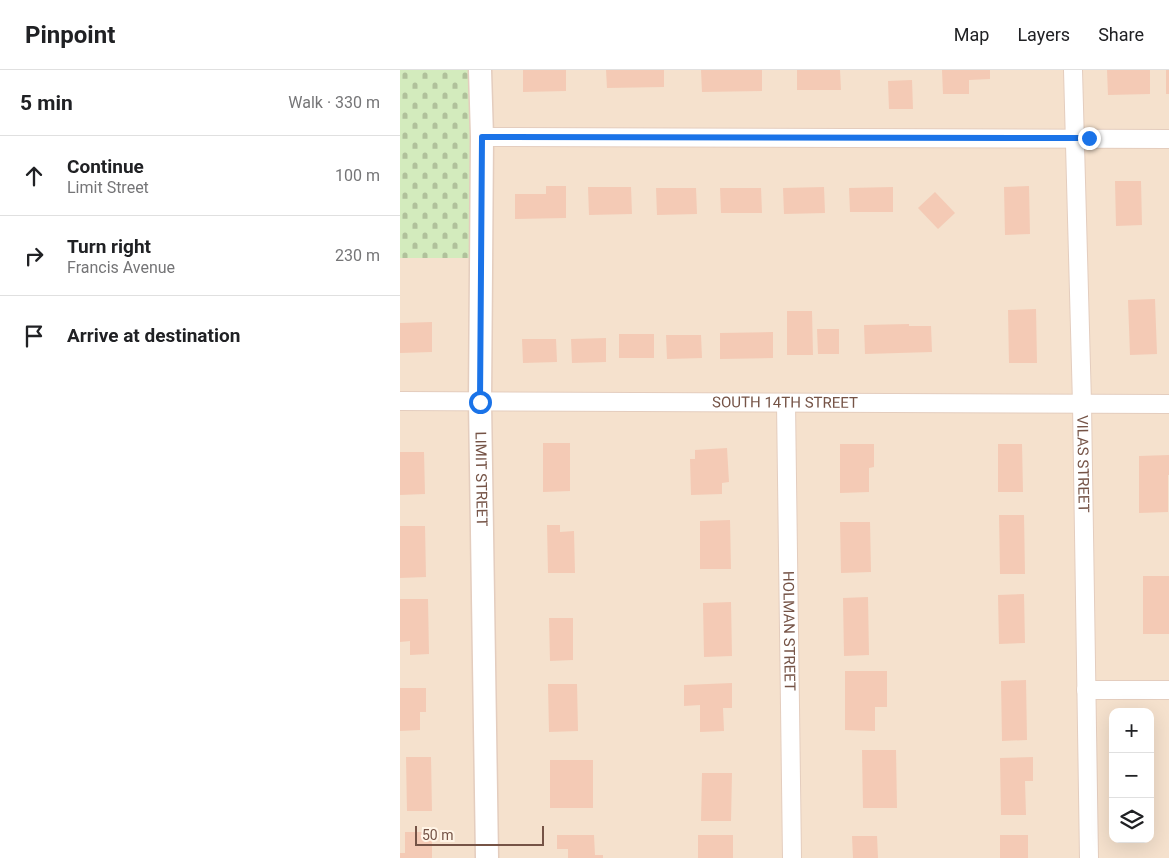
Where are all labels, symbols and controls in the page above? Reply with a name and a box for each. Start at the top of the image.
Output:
text: Pinpoint [25,21,115,49]
text: Map [954,24,989,45]
text: Layers [1017,24,1070,45]
text: Share [1098,24,1144,45]
text: 5 min [20,91,73,115]
text: Walk · 330 m [288,93,380,112]
route end [1078,127,1101,150]
text: Continue [67,155,144,178]
icon: ahead [20,162,48,190]
text: 100 m [335,166,380,185]
text: Limit Street [67,178,149,197]
text: Turn right [67,235,151,258]
icon: right [20,242,48,270]
text: 230 m [335,246,380,265]
text: Francis Avenue [67,258,175,277]
icon: arrive [20,322,48,350]
text: Arrive at destination [67,324,240,347]
route start [469,391,492,414]
street label: SOUTH 14TH STREET [712,393,858,412]
street label: VILAS STREET [1073,415,1093,513]
street label: LIMIT STREET [471,431,491,527]
street label: HOLMAN STREET [779,571,799,691]
map controls [1109,708,1154,843]
button: + [1109,708,1154,753]
button: − [1109,753,1154,798]
button: layers [1109,798,1154,843]
scale bar [415,823,544,846]
text: 50 m [422,827,454,843]

